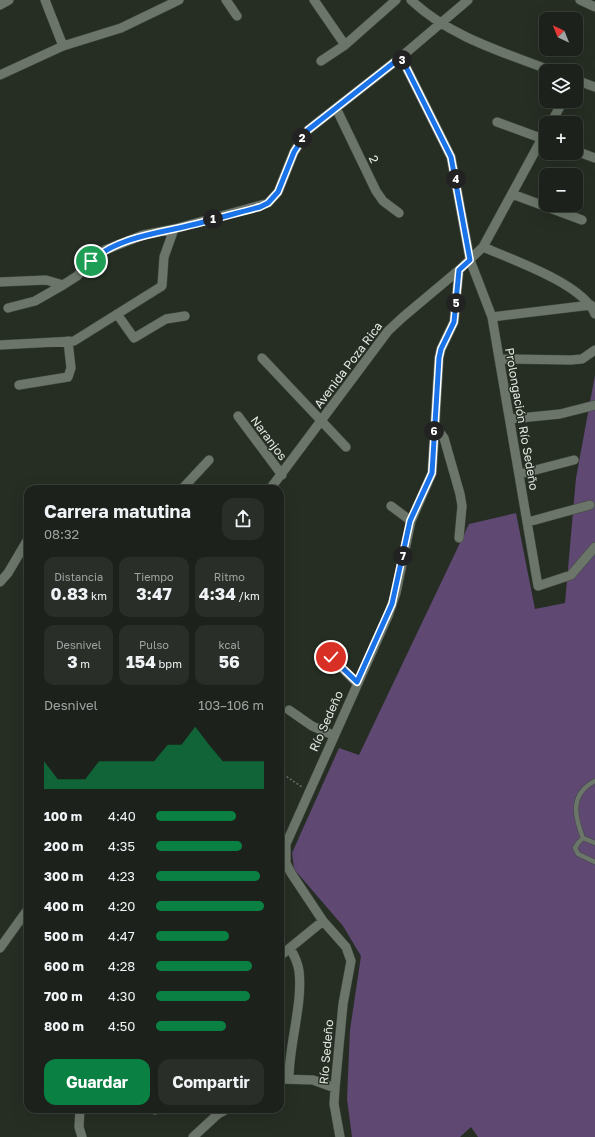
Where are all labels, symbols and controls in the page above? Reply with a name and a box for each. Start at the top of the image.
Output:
north arrow [539,12,583,56]
map controls [539,12,583,212]
pin: 3 [392,50,412,70]
text: 3 [399,53,405,66]
button: layers [539,64,583,108]
button: + [539,116,583,160]
pin: 2 [292,128,312,148]
text: 2 [299,131,305,144]
street label: 2 [366,153,382,165]
button: − [539,168,583,212]
pin: 4 [446,169,466,189]
text: 4 [453,172,459,185]
pin: 1 [203,209,223,229]
text: 1 [210,212,216,225]
pin [74,244,108,278]
icon: arrive [80,250,102,272]
pin: 5 [446,293,466,313]
text: 5 [453,296,459,309]
street label: Avenida Poza Rica [311,319,385,411]
street label: Prolongación Río Sedeño [502,347,542,491]
street label: Naranjos [248,413,290,463]
pin: 6 [424,421,444,441]
text: 6 [431,424,438,437]
button: share [222,498,264,540]
text: Carrera matutina [44,500,191,522]
text: 08:32 [44,526,79,542]
pin: 7 [393,546,413,566]
text: 7 [400,549,406,562]
text: Distancia [54,570,103,583]
text: Tiempo [134,570,174,583]
text: Ritmo [214,570,245,583]
text: 0.83 [50,583,88,604]
text: 3:47 [136,583,172,604]
text: 4:34 [199,583,236,604]
text: km [88,589,107,602]
text: /km [236,589,260,602]
text: Desnivel [56,638,101,651]
text: Pulso [139,638,169,651]
text: kcal [218,638,240,651]
pin [314,640,348,674]
icon: check [320,646,342,668]
text: 3 [67,651,78,672]
text: 154 [126,651,156,672]
text: 56 [219,651,240,672]
text: m [78,657,90,670]
text: bpm [156,657,182,670]
street label: Río Sedeño [306,688,346,754]
text: Desnivel [44,697,98,713]
text: 103–106 m [198,697,264,713]
text: 100 m [44,808,82,824]
text: 4:40 [108,808,136,824]
text: 200 m [44,838,83,854]
text: 4:35 [108,838,135,854]
text: 300 m [44,868,83,884]
text: 4:23 [108,868,135,884]
text: 400 m [44,898,84,914]
text: 4:20 [108,898,135,914]
text: 500 m [44,928,83,944]
text: 4:47 [108,928,135,944]
text: 600 m [44,958,84,974]
text: 4:28 [108,958,135,974]
text: 700 m [44,988,83,1004]
text: 4:30 [108,988,136,1004]
text: 800 m [44,1018,84,1034]
text: 4:50 [108,1018,135,1034]
street label: Río Sedeño [316,1019,336,1085]
button: Guardar [44,1059,150,1105]
button: Compartir [158,1059,264,1105]

